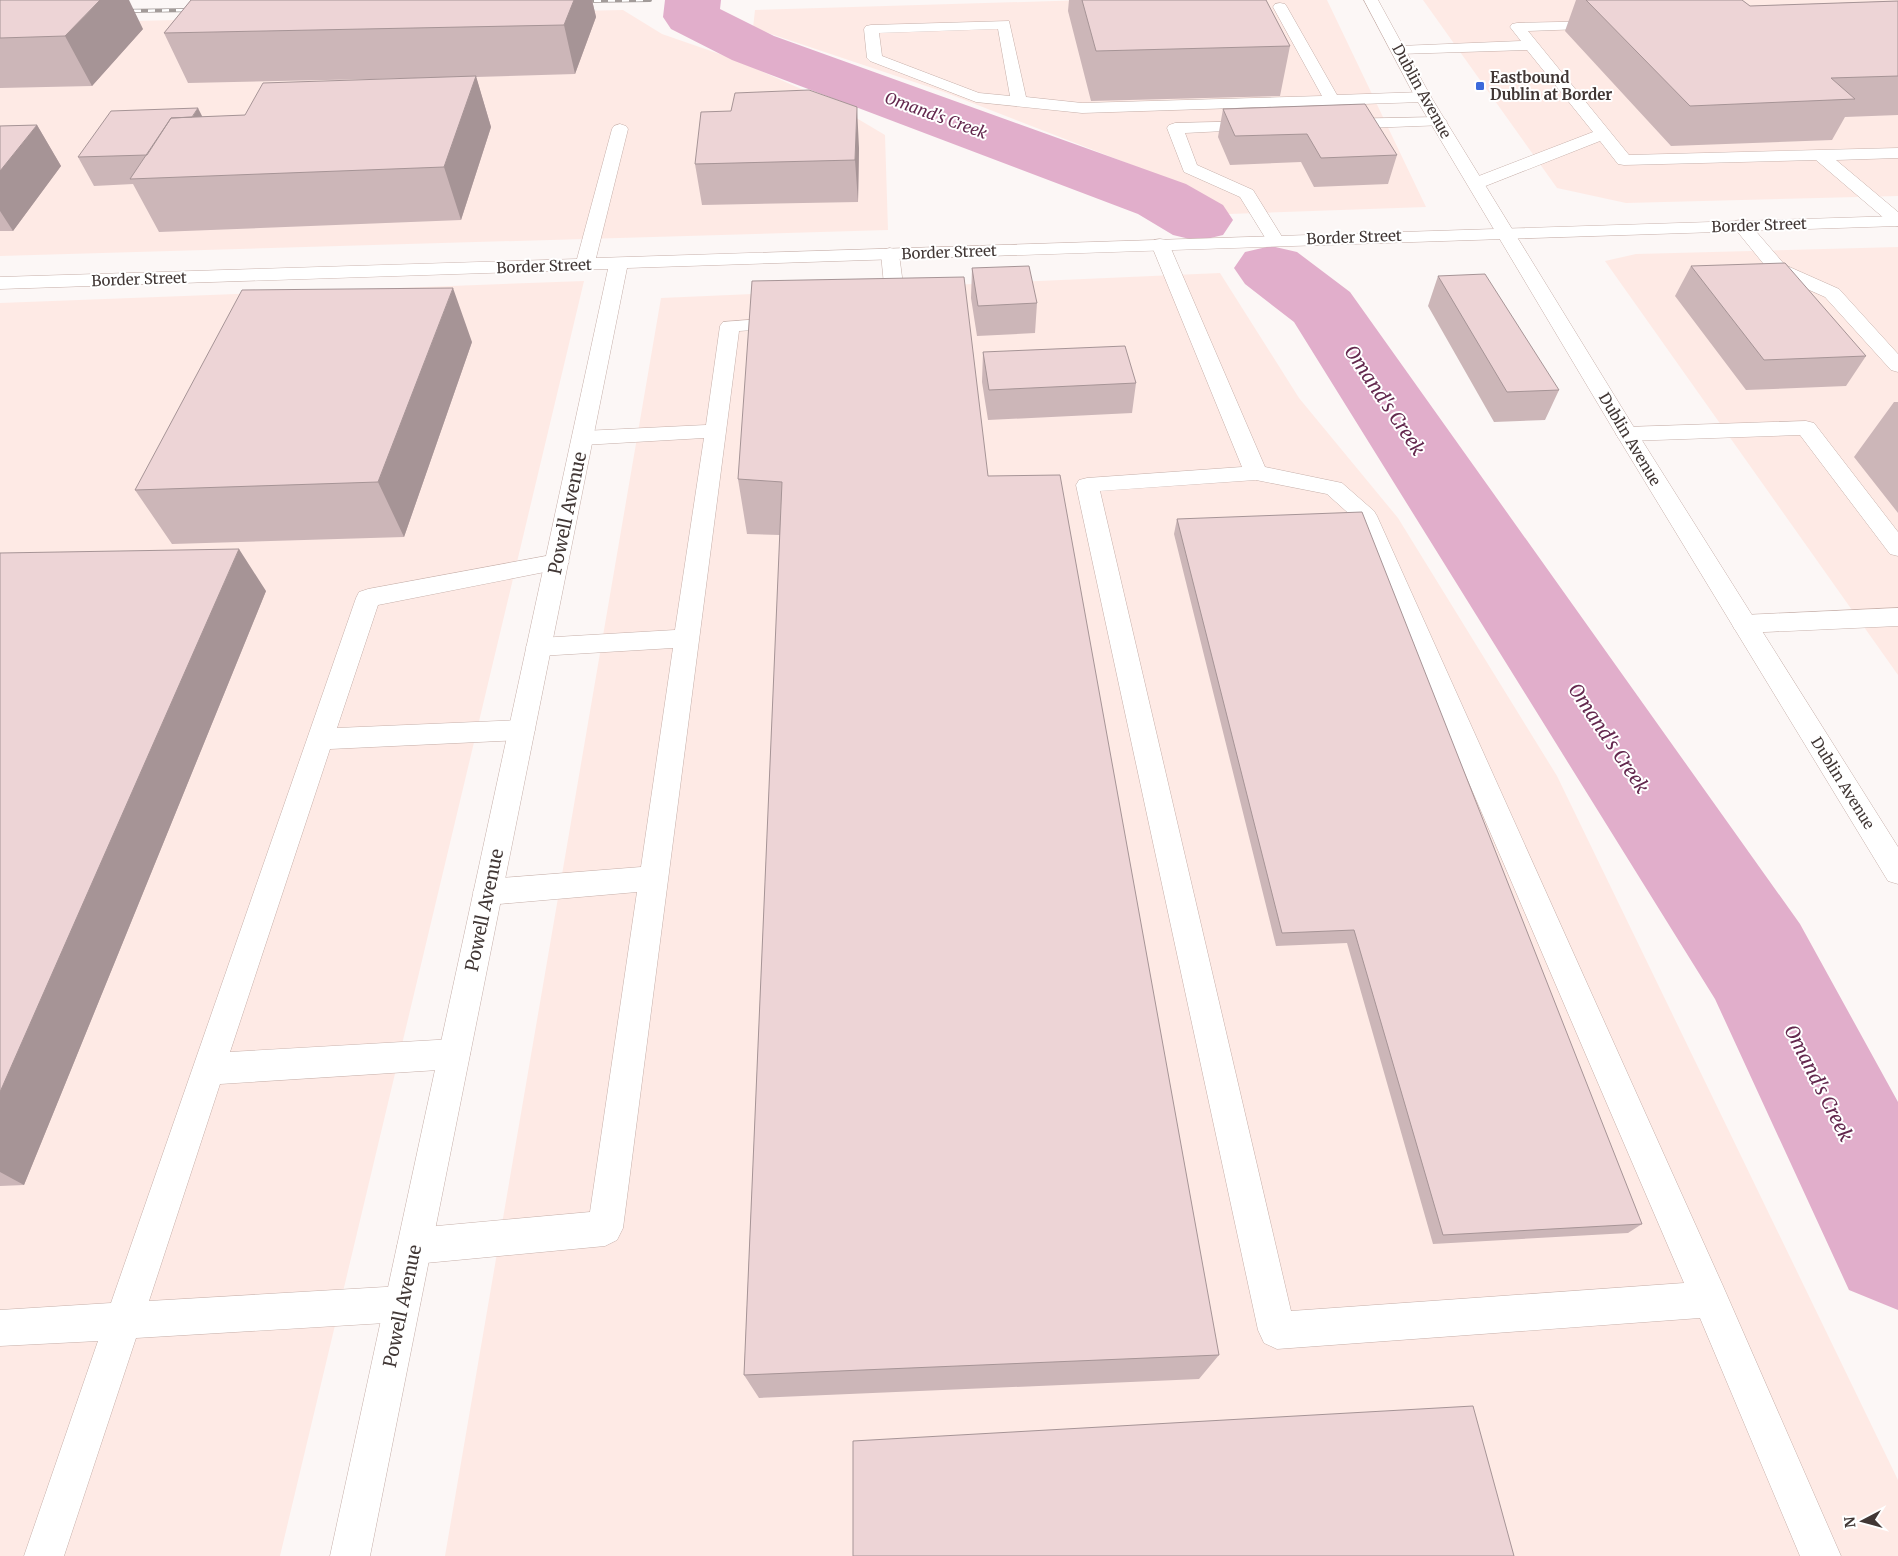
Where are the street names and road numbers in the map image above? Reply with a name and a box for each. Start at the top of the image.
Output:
street label: Dublin Avenue [1388,40,1456,142]
street label: Border Street [1711,214,1807,236]
street label: Border Street [1306,226,1402,248]
street label: Border Street [901,241,997,263]
street label: Border Street [496,255,592,277]
street label: Border Street [91,268,187,290]
street label: Dublin Avenue [1595,389,1665,489]
street label: Powell Avenue [543,450,591,576]
street label: Dublin Avenue [1807,733,1879,833]
street label: Powell Avenue [460,847,508,973]
street label: Powell Avenue [378,1243,426,1369]

